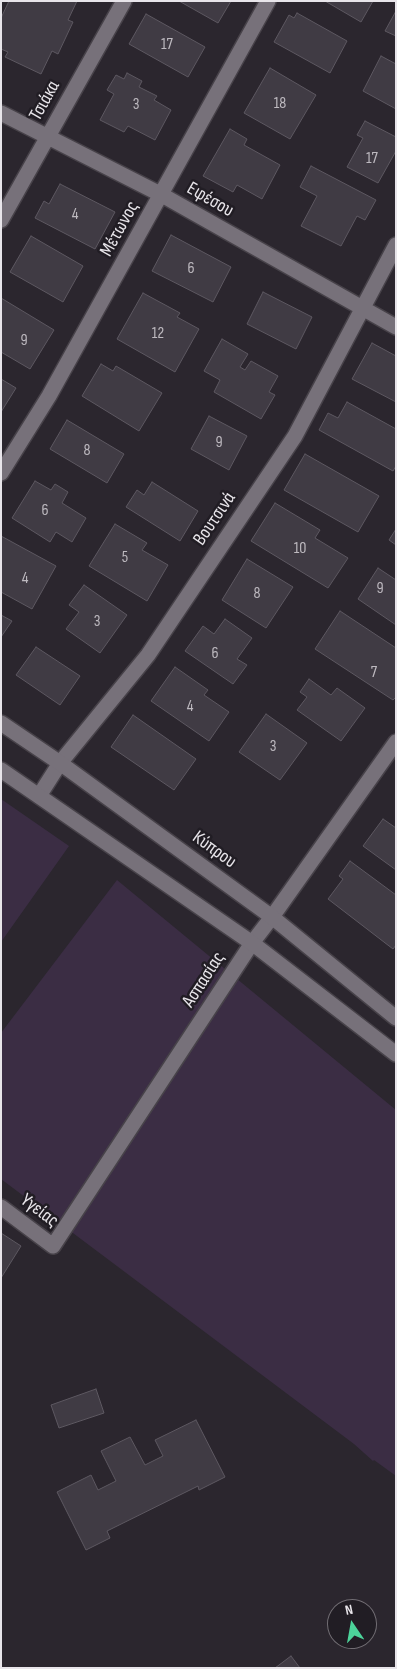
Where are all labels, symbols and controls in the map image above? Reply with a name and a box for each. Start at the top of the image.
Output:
house number: 17 [161,35,173,55]
street label: Τσιάκα [25,77,65,125]
house number: 18 [274,94,286,114]
house number: 3 [133,95,139,115]
house number: 17 [366,149,378,169]
street label: Εφέσου [183,178,237,222]
street label: Μέτωνος [96,197,144,261]
house number: 4 [72,205,78,225]
house number: 6 [187,259,195,279]
house number: 12 [152,324,164,344]
house number: 9 [20,331,28,351]
house number: 9 [215,433,223,453]
house number: 8 [83,441,91,461]
street label: Βουτσινά [189,488,241,550]
house number: 6 [41,501,49,521]
house number: 10 [294,539,306,559]
house number: 5 [122,548,128,568]
house number: 4 [22,569,28,589]
house number: 9 [376,579,384,599]
house number: 8 [253,584,261,604]
house number: 3 [94,612,100,632]
house number: 6 [211,644,219,664]
house number: 7 [371,663,377,683]
house number: 4 [187,697,193,717]
house number: 3 [270,737,276,757]
street label: Κύπρου [188,826,240,874]
street label: Ασπασίας [178,948,230,1012]
street label: Υγείας [15,1189,63,1233]
north arrow [327,1599,377,1649]
text: N [344,1601,354,1619]

